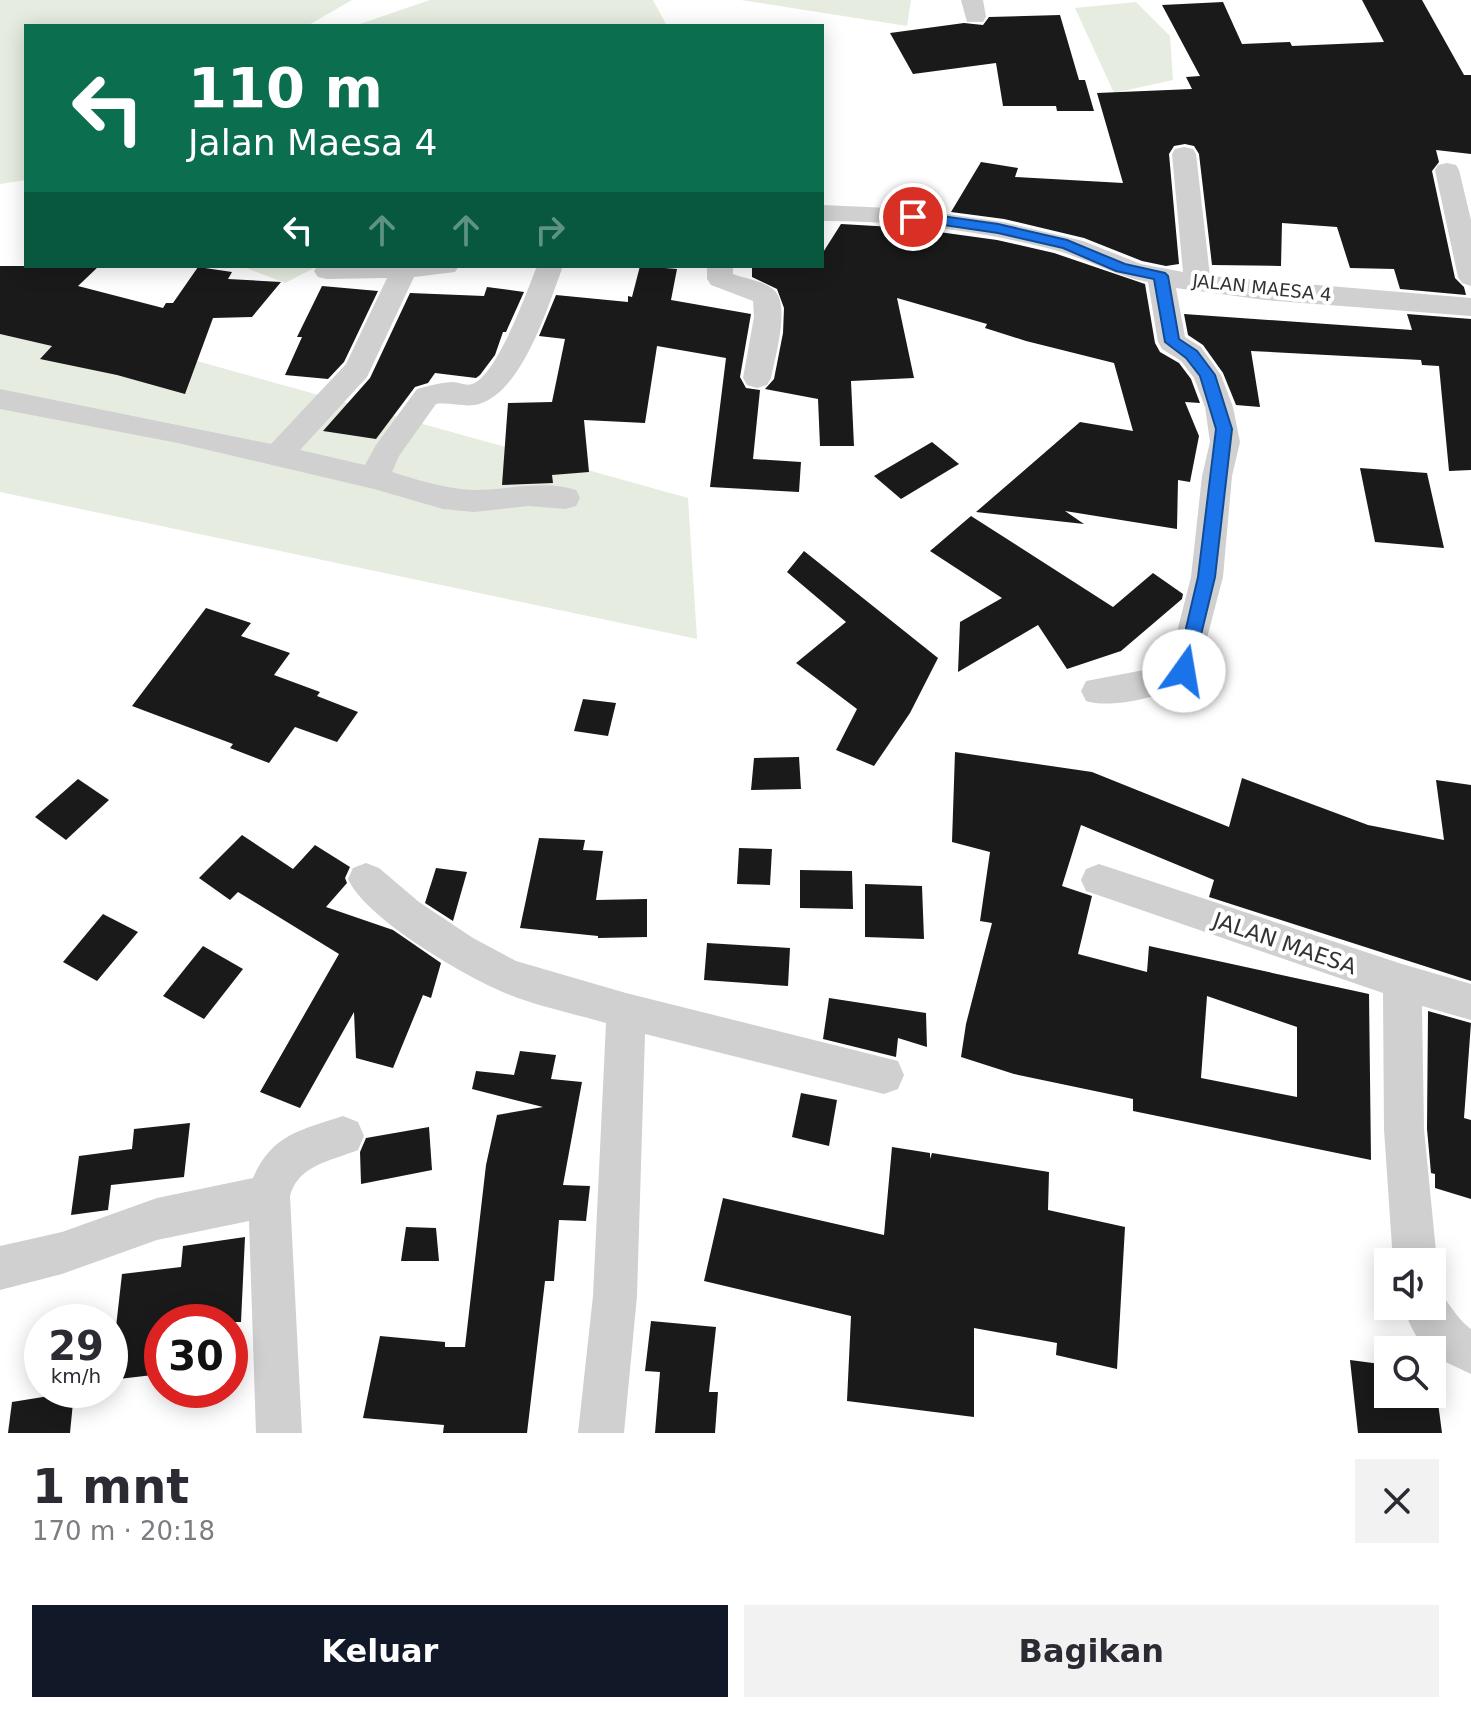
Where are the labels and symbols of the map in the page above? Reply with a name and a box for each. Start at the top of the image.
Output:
pin [879,183,947,251]
street label: JALAN MAESA 4 [1190,270,1333,305]
position arrow [1142,629,1226,713]
street label: JALAN MAESA [1208,907,1360,980]
speed limit sign: 30 [144,1304,248,1408]

